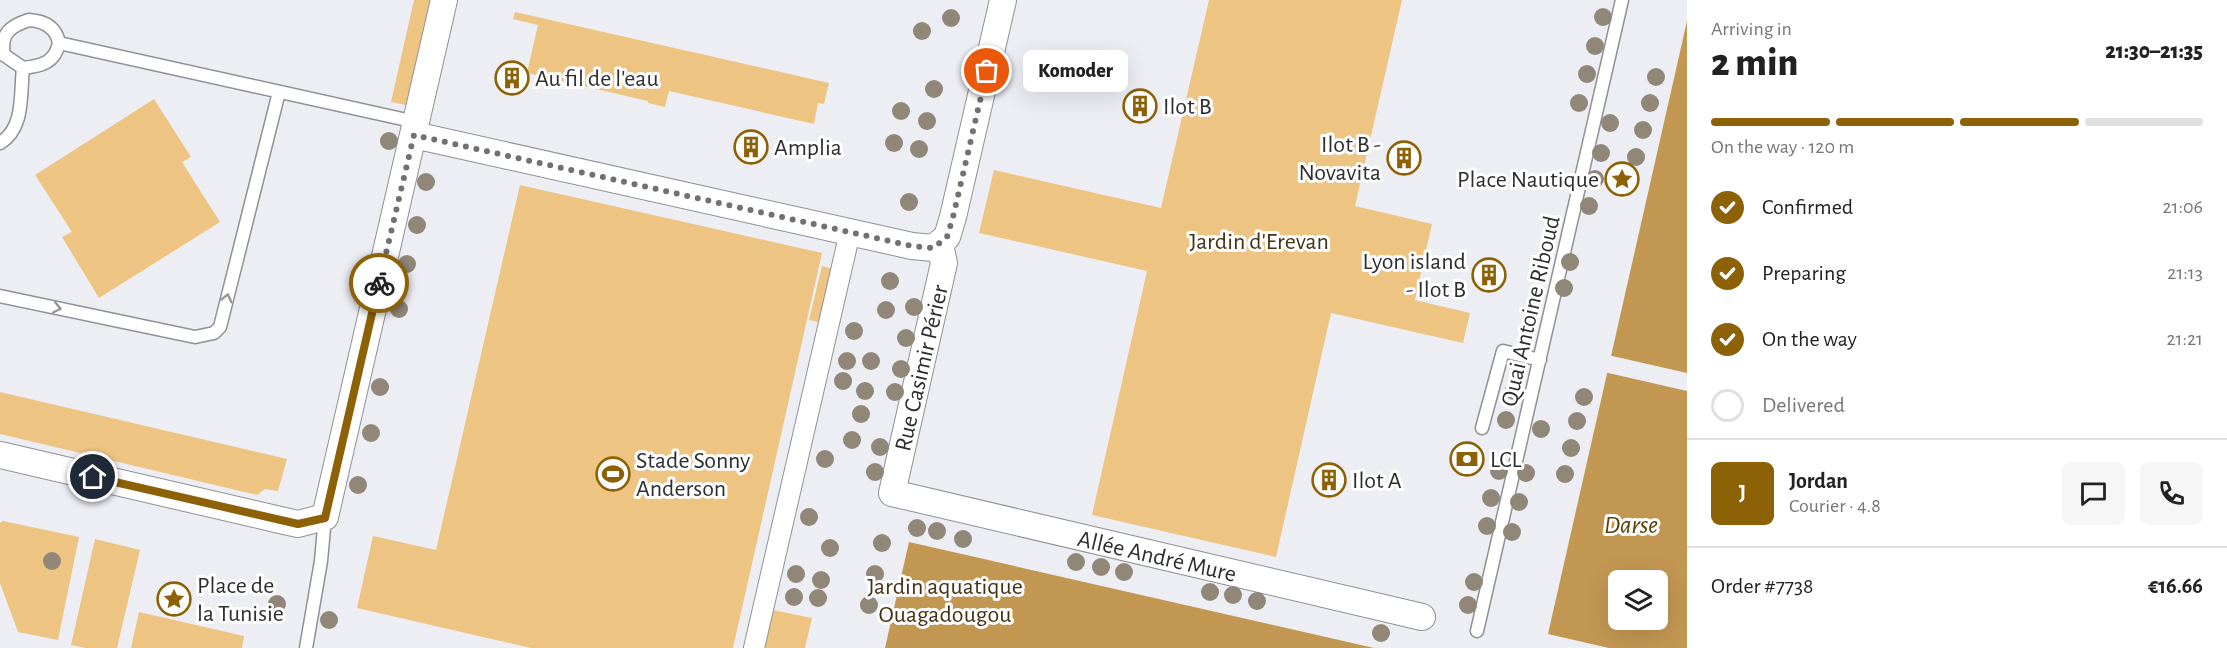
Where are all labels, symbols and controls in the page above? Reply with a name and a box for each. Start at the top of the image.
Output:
text: Arriving in [1711,19,1792,39]
text: 21:30–21:35 [2105,40,2203,62]
text: 2 min [1711,44,1798,83]
pin [961,45,1012,96]
callout: Komoder [1023,50,1128,92]
icon: bag [970,54,1003,87]
building icon: Au fil de l'eau [494,60,530,96]
text: Komoder [1038,61,1113,81]
place label: Au fil de l'eau [535,67,659,91]
building icon: Ilot B [1122,88,1158,124]
place label: Ilot B [1163,95,1212,119]
building icon: Amplia [733,129,769,165]
place label: Ilot B - Novavita [1298,133,1381,185]
place label: Amplia [774,136,842,160]
text: On the way · 120 m [1711,137,1854,157]
building icon: Ilot B - Novavita [1386,140,1422,176]
place icon: Place Nautique [1604,161,1640,197]
place label: Place Nautique [1457,168,1599,192]
icon: check [1711,191,1744,224]
text: Confirmed [1762,196,1853,218]
text: 21:06 [2162,197,2203,217]
street label: Quai Antoine Riboud [1497,214,1565,409]
park label: Jardin d'Erevan [1189,230,1329,254]
place label: Lyon island - Ilot B [1363,250,1466,302]
courier [349,253,409,313]
building icon: Lyon island - Ilot B [1471,257,1507,293]
icon: check [1711,257,1744,290]
text: Preparing [1762,262,1846,284]
text: 21:13 [2167,263,2203,283]
icon: bike [363,267,396,300]
street label: Rue Casimir Périer [891,282,953,454]
one-way arrow [220,293,233,303]
one-way arrow [52,301,62,314]
icon: check [1711,323,1744,356]
text: On the way [1762,328,1857,350]
text: 21:21 [2166,329,2203,349]
text: Delivered [1762,394,1845,416]
bank icon: LCL [1449,441,1485,477]
place label: LCL [1490,448,1522,472]
place label: Stade Sonny Anderson [636,449,750,501]
pin [67,451,118,502]
sports icon: Stade Sonny Anderson [595,456,631,492]
icon: home [76,460,109,493]
building icon: Ilot A [1311,462,1347,498]
button: chat [2062,462,2125,525]
button: phone [2140,462,2203,525]
place label: Ilot A [1352,469,1402,493]
text: Jordan [1789,470,1848,492]
text: J [1739,482,1746,504]
text: Courier · 4.8 [1789,496,1881,516]
water label: Darse [1604,512,1658,538]
street label: Allée André Mure [1075,527,1239,587]
map controls [1608,570,1668,630]
button: layers [1608,570,1668,630]
place label: Place de la Tunisie [197,574,284,626]
park label: Jardin aquatique Ouagadougou [867,575,1023,627]
text: Order #7738 [1711,575,1814,597]
text: €16.66 [2148,575,2203,597]
place icon: Place de la Tunisie [156,581,192,617]

